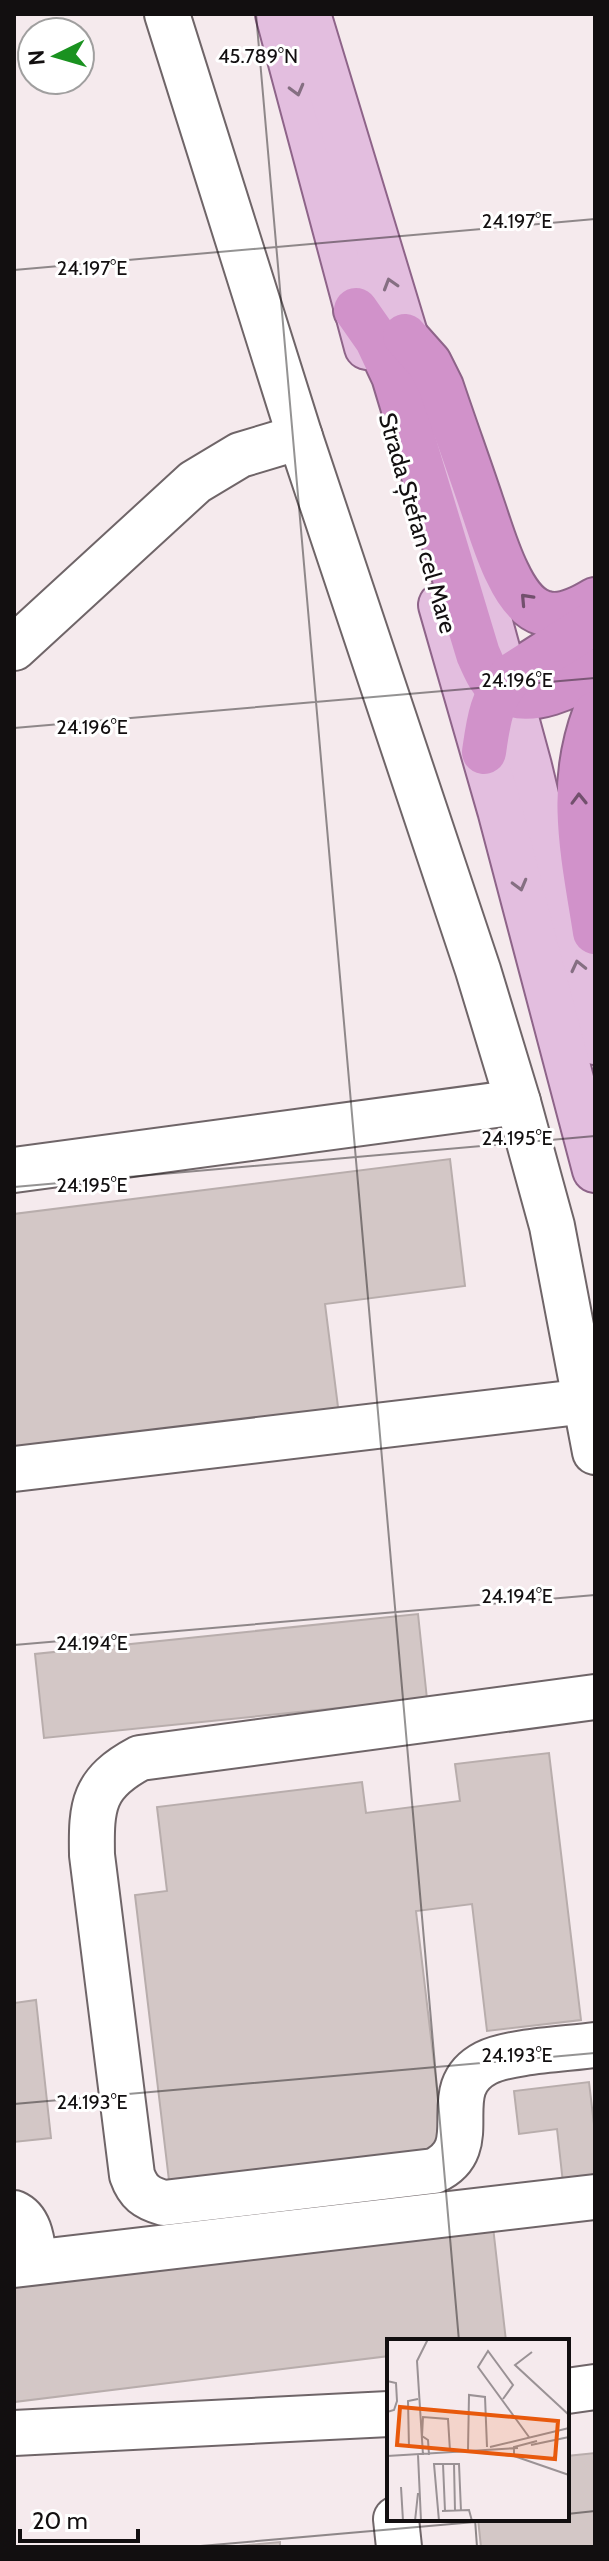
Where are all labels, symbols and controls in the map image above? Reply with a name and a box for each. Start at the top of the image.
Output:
north arrow [16,16,96,96]
text: 45.789°N [218,44,298,68]
text: N [22,49,51,67]
one-way arrow [288,82,305,96]
text: 24.197°E [482,209,552,233]
text: 24.197°E [57,256,127,280]
one-way arrow [383,277,399,291]
street label: Strada Ștefan cel Mare [372,409,463,637]
one-way arrow [521,594,535,608]
text: 24.196°E [481,668,553,692]
text: 24.196°E [56,715,128,739]
one-way arrow [570,792,588,805]
one-way arrow [511,878,527,892]
one-way arrow [570,960,587,973]
text: 24.195°E [481,1126,553,1150]
text: 24.195°E [56,1173,128,1197]
text: 24.194°E [481,1584,553,1608]
text: 24.194°E [56,1631,128,1655]
text: 24.193°E [481,2043,553,2067]
text: 24.193°E [56,2090,128,2114]
inset map [387,2339,569,2521]
scale bar [20,2493,138,2543]
text: 20 m [32,2506,88,2535]

